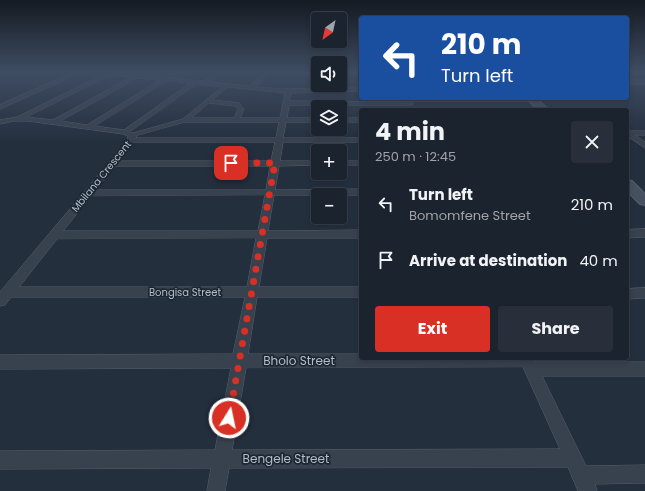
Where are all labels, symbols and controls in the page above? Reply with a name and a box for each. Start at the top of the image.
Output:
north arrow [311,12,347,48]
map controls [311,12,347,224]
text: 210 m [441,25,521,64]
icon: left [375,32,427,84]
button: sound [311,56,347,92]
text: Turn left [441,63,513,88]
button: layers [311,100,347,136]
text: 4 min [375,115,445,148]
button: close [571,121,613,163]
street label: Mbilana Crescent [68,137,135,215]
button: + [311,144,347,180]
pin [214,146,248,180]
text: 250 m · 12:45 [375,147,456,166]
icon: arrive [220,152,242,174]
text: Turn left [409,184,473,205]
button: − [311,188,347,224]
icon: left [375,193,397,215]
text: 210 m [571,194,613,215]
text: Bomomfene Street [409,206,531,225]
icon: arrive [375,249,397,271]
text: Arrive at destination [409,250,567,271]
text: 40 m [579,250,618,271]
street label: Bongisa Street [149,285,221,300]
button: Exit [375,306,490,352]
button: Share [498,306,613,352]
street label: Bholo Street [263,352,335,369]
position arrow [208,397,250,439]
street label: Bengele Street [243,450,329,467]

